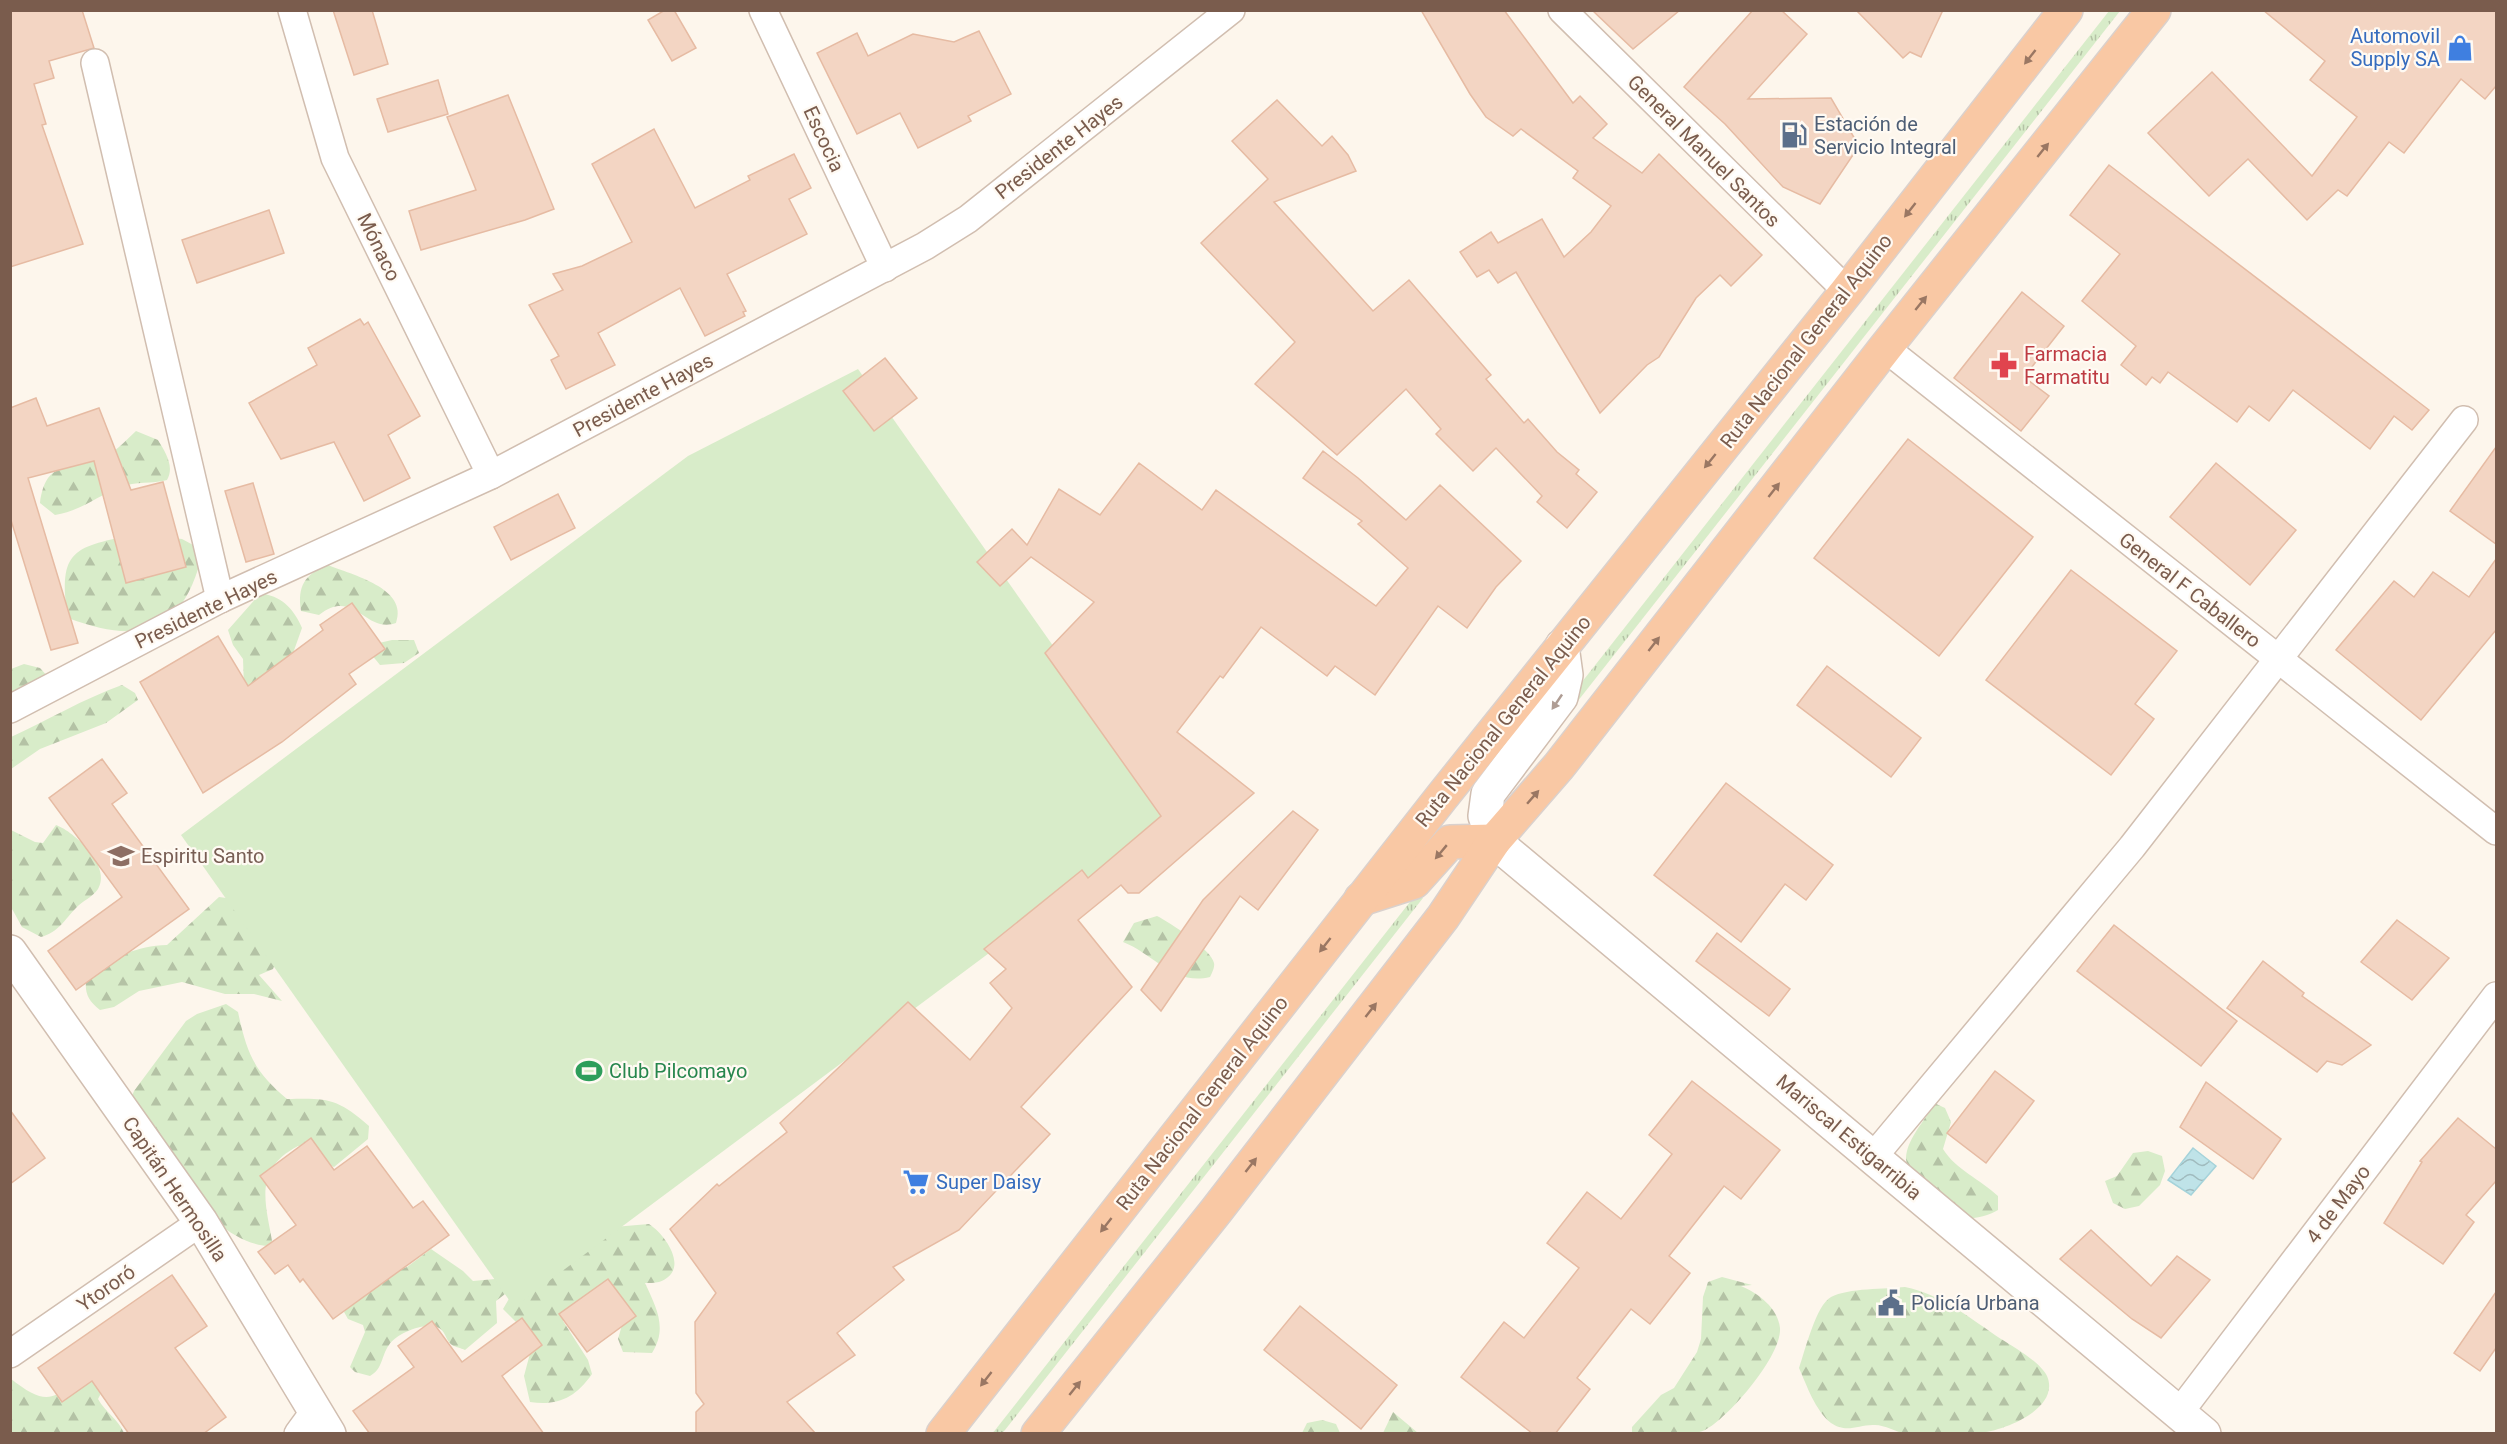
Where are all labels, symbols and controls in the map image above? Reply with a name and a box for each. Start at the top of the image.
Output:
place label: Automovil Supply SA [2350,24,2440,71]
shop icon: Automovil Supply SA [2445,33,2475,63]
one-way arrow [2025,49,2037,64]
street label: General Manuel Santos [1623,70,1785,232]
street label: Presidente Hayes [990,90,1128,204]
street label: Escocia [798,102,850,176]
place label: Estación de Servicio Integral [1814,112,1957,159]
fuel station icon: Estación de Servicio Integral [1779,120,1809,150]
one-way arrow [2036,142,2049,158]
one-way arrow [1903,202,1916,218]
street label: Mónaco [352,209,406,285]
street label: Ruta Nacional General Aquino [1715,229,1897,453]
one-way arrow [1915,295,1927,310]
place label: Farmacia Farmatitu [2024,342,2110,389]
street label: Presidente Hayes [569,348,717,442]
pharmacy icon: Farmacia Farmatitu [1989,350,2019,380]
one-way arrow [1705,454,1717,469]
one-way arrow [1768,483,1780,498]
street label: General F Caballero [2114,527,2266,653]
street label: Presidente Hayes [131,564,281,654]
street label: Ruta Nacional General Aquino [1410,610,1596,832]
one-way arrow [1648,637,1660,652]
one-way arrow [1551,694,1563,710]
one-way arrow [1526,790,1539,805]
school or university icon: Espiritu Santo [106,841,136,871]
place label: Espiritu Santo [141,844,265,868]
one-way arrow [1435,844,1448,859]
one-way arrow [1320,938,1332,953]
street label: Ruta Nacional General Aquino [1111,991,1293,1215]
one-way arrow [1364,1003,1376,1018]
sports icon: Club Pilcomayo [574,1056,604,1086]
place label: Club Pilcomayo [609,1059,747,1083]
street label: Mariscal Estigarribia [1772,1069,1926,1205]
street label: Capitán Hermosilla [118,1112,232,1266]
one-way arrow [1245,1157,1258,1173]
street label: 4 de Mayo [2301,1160,2375,1248]
supermarket icon: Super Daisy [901,1167,931,1197]
place label: Super Daisy [936,1170,1042,1194]
one-way arrow [1100,1217,1113,1233]
street label: Ytororó [72,1259,140,1317]
public building icon: Policía Urbana [1876,1288,1906,1318]
place label: Policía Urbana [1911,1291,2040,1315]
one-way arrow [981,1371,993,1386]
one-way arrow [1068,1380,1081,1396]

